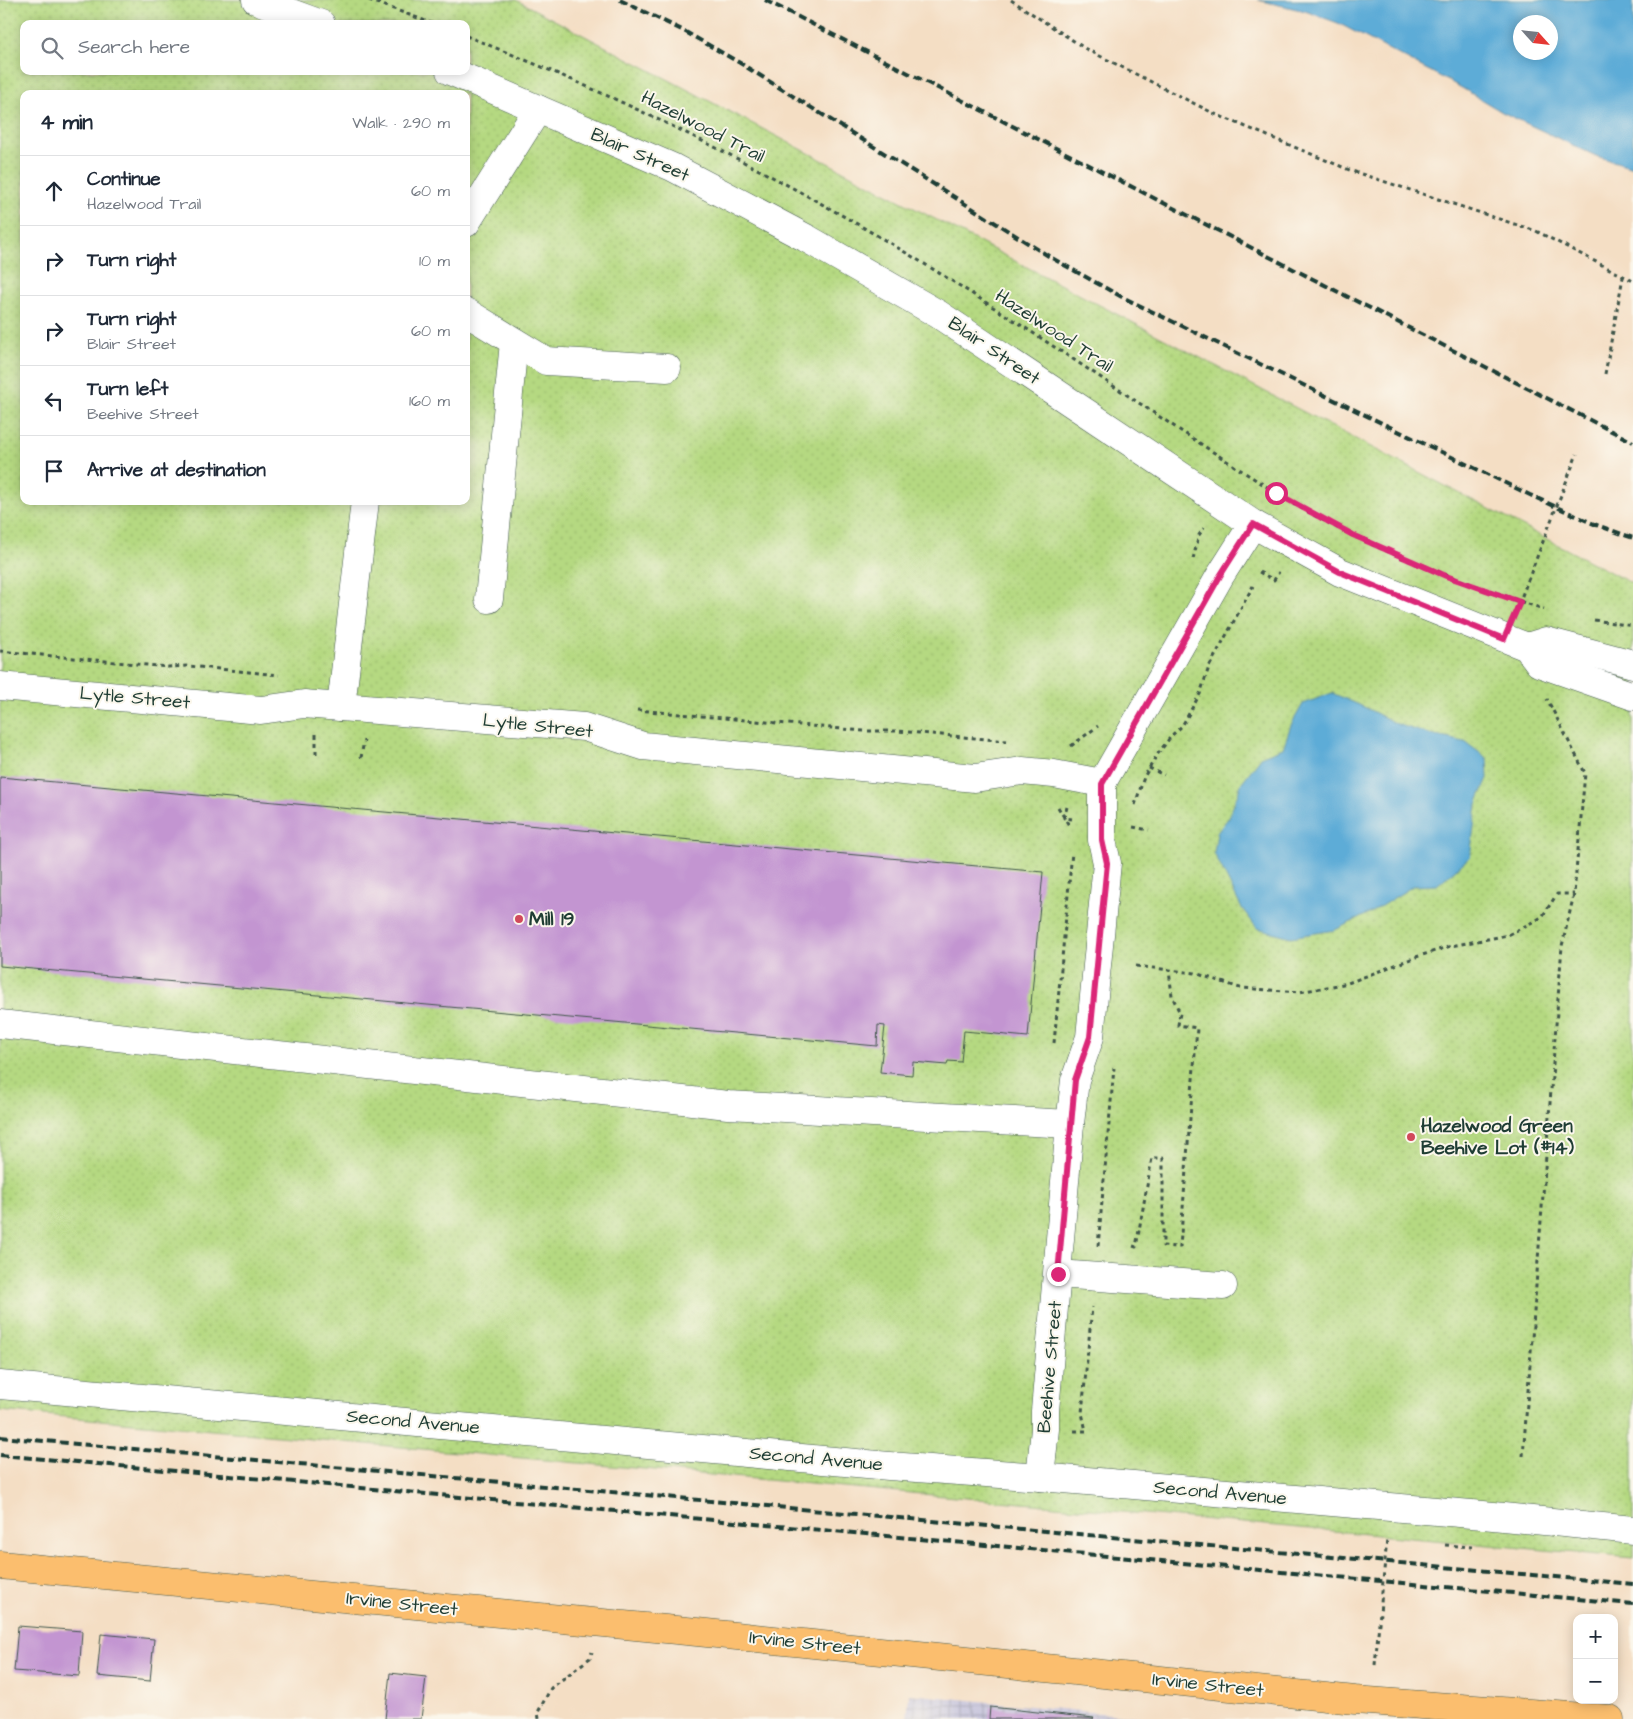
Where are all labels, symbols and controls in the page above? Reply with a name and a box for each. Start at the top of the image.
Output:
north arrow [1513,15,1558,60]
search box [20,20,470,75]
icon: search [38,34,66,62]
text: Search here [78,34,190,61]
street label: Hazelwood Trail [636,84,770,170]
text: 4 min [40,108,93,137]
text: Walk · 290 m [352,112,450,134]
street label: Blair Street [586,121,694,189]
text: Continue [87,166,161,193]
icon: ahead [40,177,68,205]
text: 60 m [411,180,450,202]
text: Hazelwood Trail [87,193,201,215]
icon: right [40,247,68,275]
text: Turn right [87,247,176,274]
text: 10 m [419,250,450,272]
street label: Hazelwood Trail [990,283,1118,379]
text: Turn right [87,306,176,333]
street label: Blair Street [943,310,1046,392]
icon: right [40,317,68,345]
text: 60 m [411,320,450,342]
text: Blair Street [87,333,176,355]
text: Turn left [87,376,168,403]
icon: left [40,387,68,415]
text: 160 m [409,390,450,412]
text: Beehive Street [87,403,199,425]
icon: arrive [40,457,68,485]
text: Arrive at destination [87,457,266,484]
route start [1265,482,1288,505]
street label: Lytle Street [79,680,192,717]
street label: Lytle Street [481,707,595,746]
place label: Mill 19 [529,906,575,933]
marker: Mill 19 [513,913,525,925]
place label: Hazelwood Green Beehive Lot (#14) [1421,1113,1574,1162]
marker: Hazelwood Green Beehive Lot (#14) [1405,1131,1417,1143]
route end [1047,1263,1070,1286]
street label: Beehive Street [1031,1299,1069,1434]
street label: Second Avenue [345,1403,481,1441]
street label: Second Avenue [748,1440,884,1478]
street label: Second Avenue [1152,1474,1288,1512]
street label: Irvine Street [345,1585,459,1623]
map controls [1573,1614,1618,1704]
button: + [1573,1614,1618,1659]
street label: Irvine Street [748,1624,862,1662]
button: − [1573,1659,1618,1704]
street label: Irvine Street [1151,1666,1265,1704]

